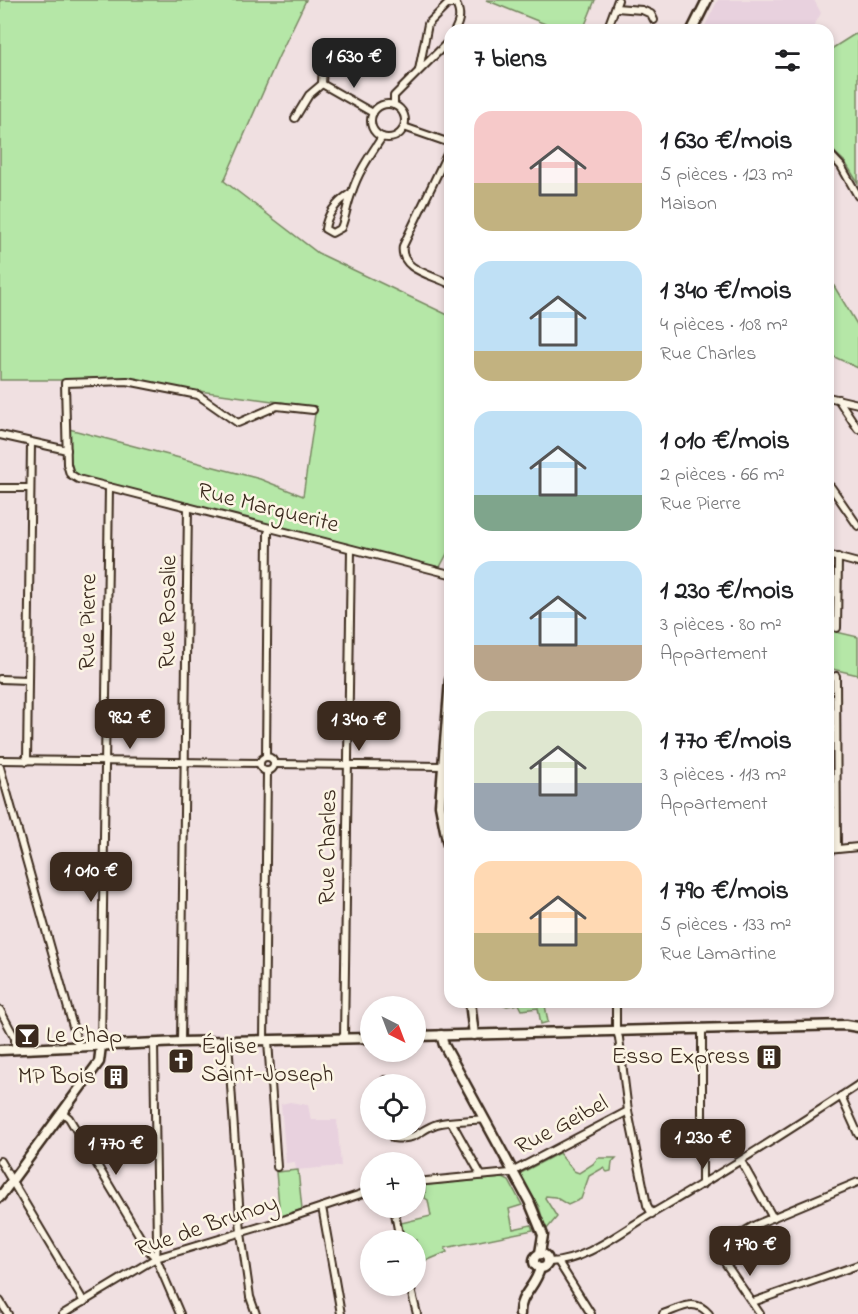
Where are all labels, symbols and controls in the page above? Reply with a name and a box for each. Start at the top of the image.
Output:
pin: 1 630 € [299,38,409,89]
text: 7 biens [474,41,547,79]
text: 1 630 € [326,43,382,72]
icon: filters [771,44,804,77]
text: 1 630 €/mois [660,123,792,161]
icon: home [522,135,594,207]
text: 5 pièces · 123 m² [660,161,793,190]
text: Maison [660,190,717,219]
text: 1 340 €/mois [660,273,792,311]
icon: home [522,285,594,357]
text: 4 pièces · 108 m² [660,311,788,340]
text: Rue Charles [660,340,756,369]
text: 1 010 €/mois [660,423,790,461]
icon: home [522,435,594,507]
text: 2 pièces · 66 m² [660,461,785,490]
street label: Rue Marguerite [194,475,343,544]
text: Rue Pierre [660,490,741,519]
street label: Rue Rosalie [151,555,187,669]
street label: Rue Pierre [71,573,107,671]
text: 1 230 €/mois [660,573,794,611]
icon: home [522,585,594,657]
text: 3 pièces · 80 m² [660,611,782,640]
text: Appartement [660,640,768,669]
pin: 982 € [88,699,172,750]
pin: 1 340 € [304,701,414,752]
text: 982 € [109,704,151,733]
text: 1 340 € [331,706,387,735]
text: 1 770 €/mois [660,723,792,761]
icon: home [522,735,594,807]
text: 3 pièces · 113 m² [660,761,786,790]
street label: Rue Charles [310,789,348,905]
text: Appartement [660,790,768,819]
pin: 1 010 € [36,852,146,903]
text: 1 010 € [64,857,118,886]
text: 1 790 €/mois [660,873,789,911]
icon: home [522,885,594,957]
text: 5 pièces · 133 m² [660,911,792,940]
text: Rue Lamartine [660,940,776,969]
north arrow [360,996,426,1062]
map controls [360,996,426,1296]
place label: Le Chap [46,1019,122,1054]
bar icon: Le Chap [12,1021,42,1051]
place label: Église Saint-Joseph [201,1030,333,1093]
place label: Esso Express [612,1040,750,1075]
building icon: Esso Express [754,1042,784,1072]
church icon: Église Saint-Joseph [166,1046,196,1076]
place label: MP Bois [18,1060,96,1095]
building icon: MP Bois [101,1062,131,1092]
button: locate [360,1074,426,1140]
street label: Rue Geibel [509,1087,615,1165]
pin: 1 230 € [648,1119,758,1170]
text: 1 230 € [674,1124,732,1153]
pin: 1 770 € [61,1125,171,1176]
text: 1 770 € [88,1130,144,1159]
button: + [360,1152,426,1218]
street label: Rue de Brunoy [131,1186,283,1269]
pin: 1 790 € [695,1226,805,1277]
button: − [360,1230,426,1296]
text: 1 790 € [723,1231,777,1260]

